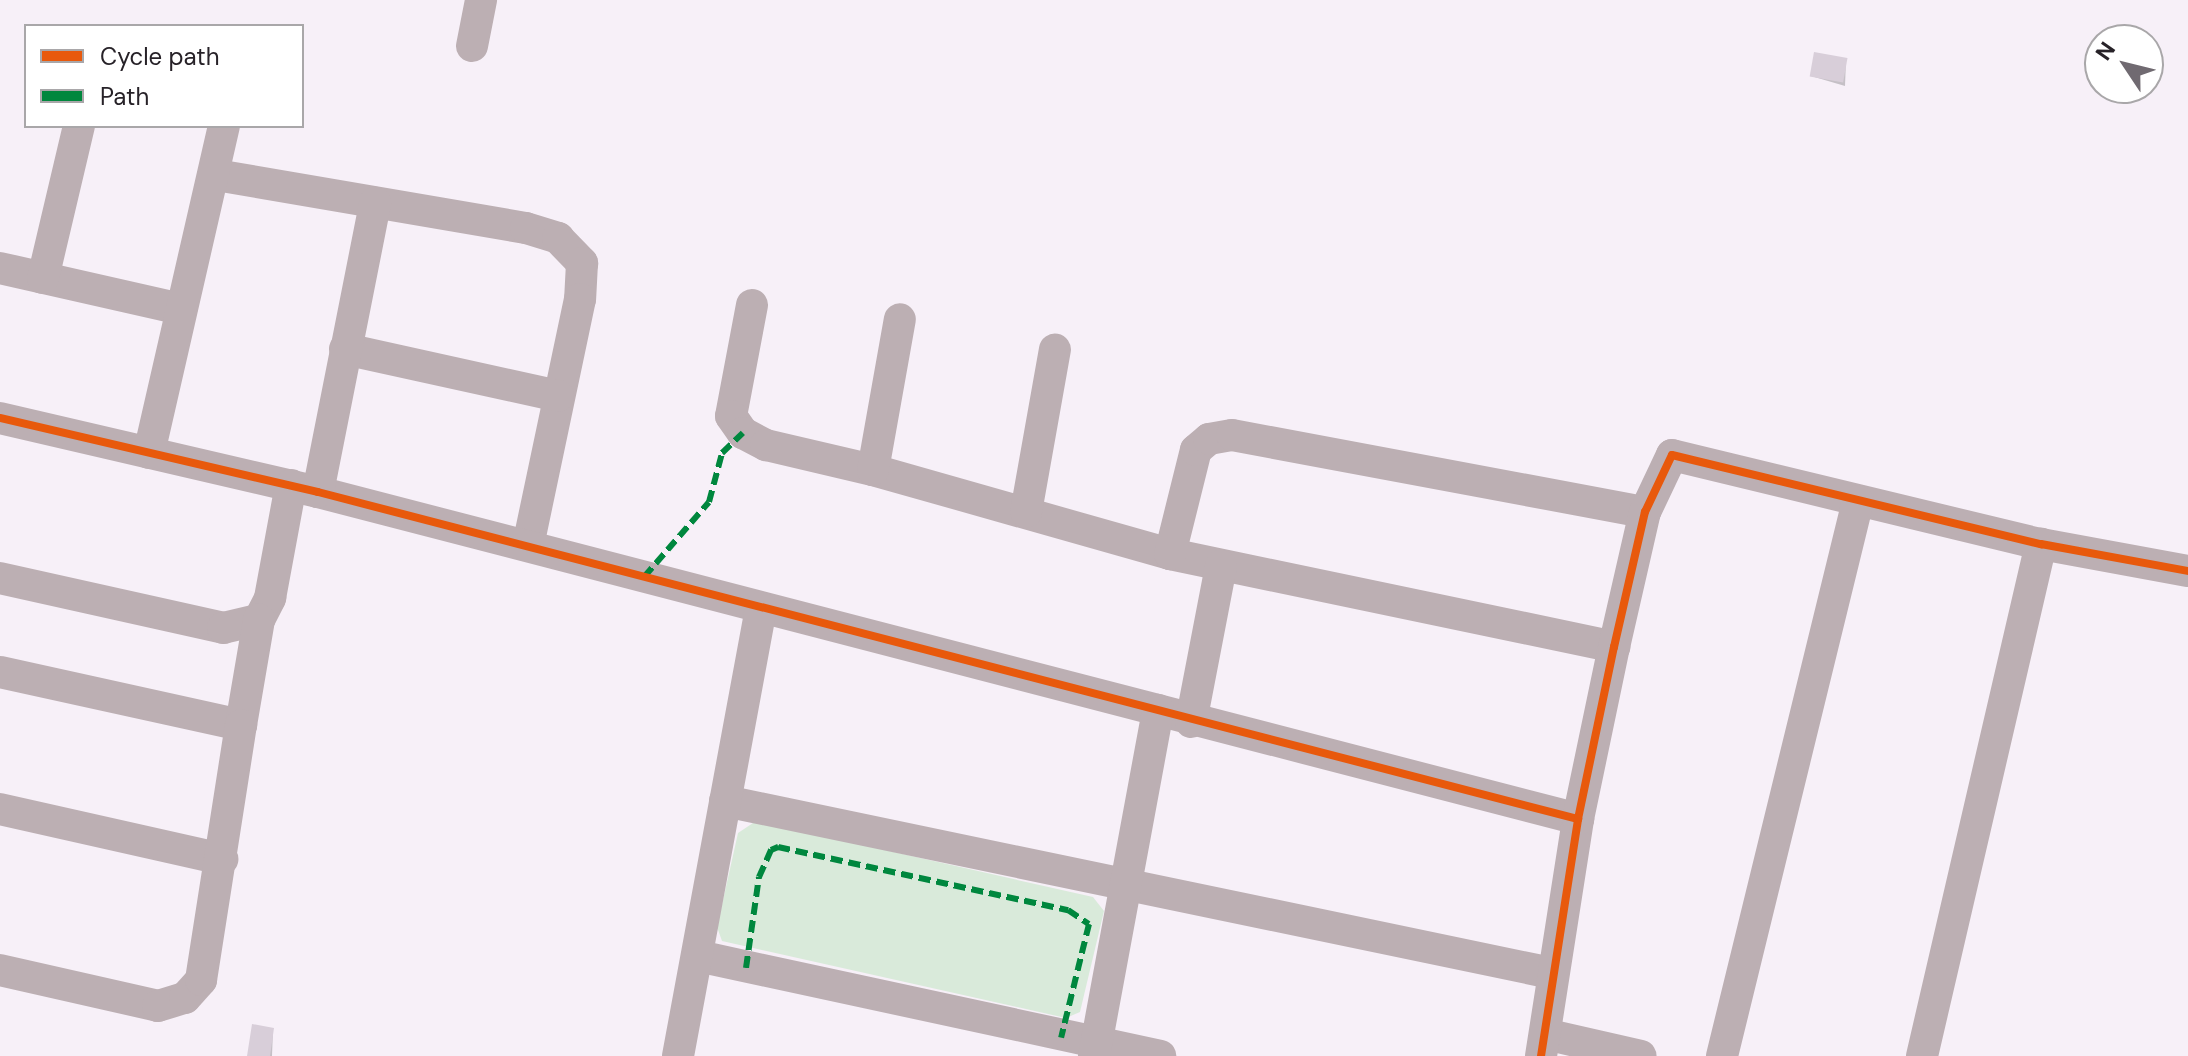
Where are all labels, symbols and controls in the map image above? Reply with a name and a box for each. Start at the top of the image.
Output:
legend [24,24,304,128]
north arrow [2084,24,2164,104]
text: N [2089,36,2122,66]
text: Cycle path [100,41,219,72]
text: Path [100,81,149,112]

